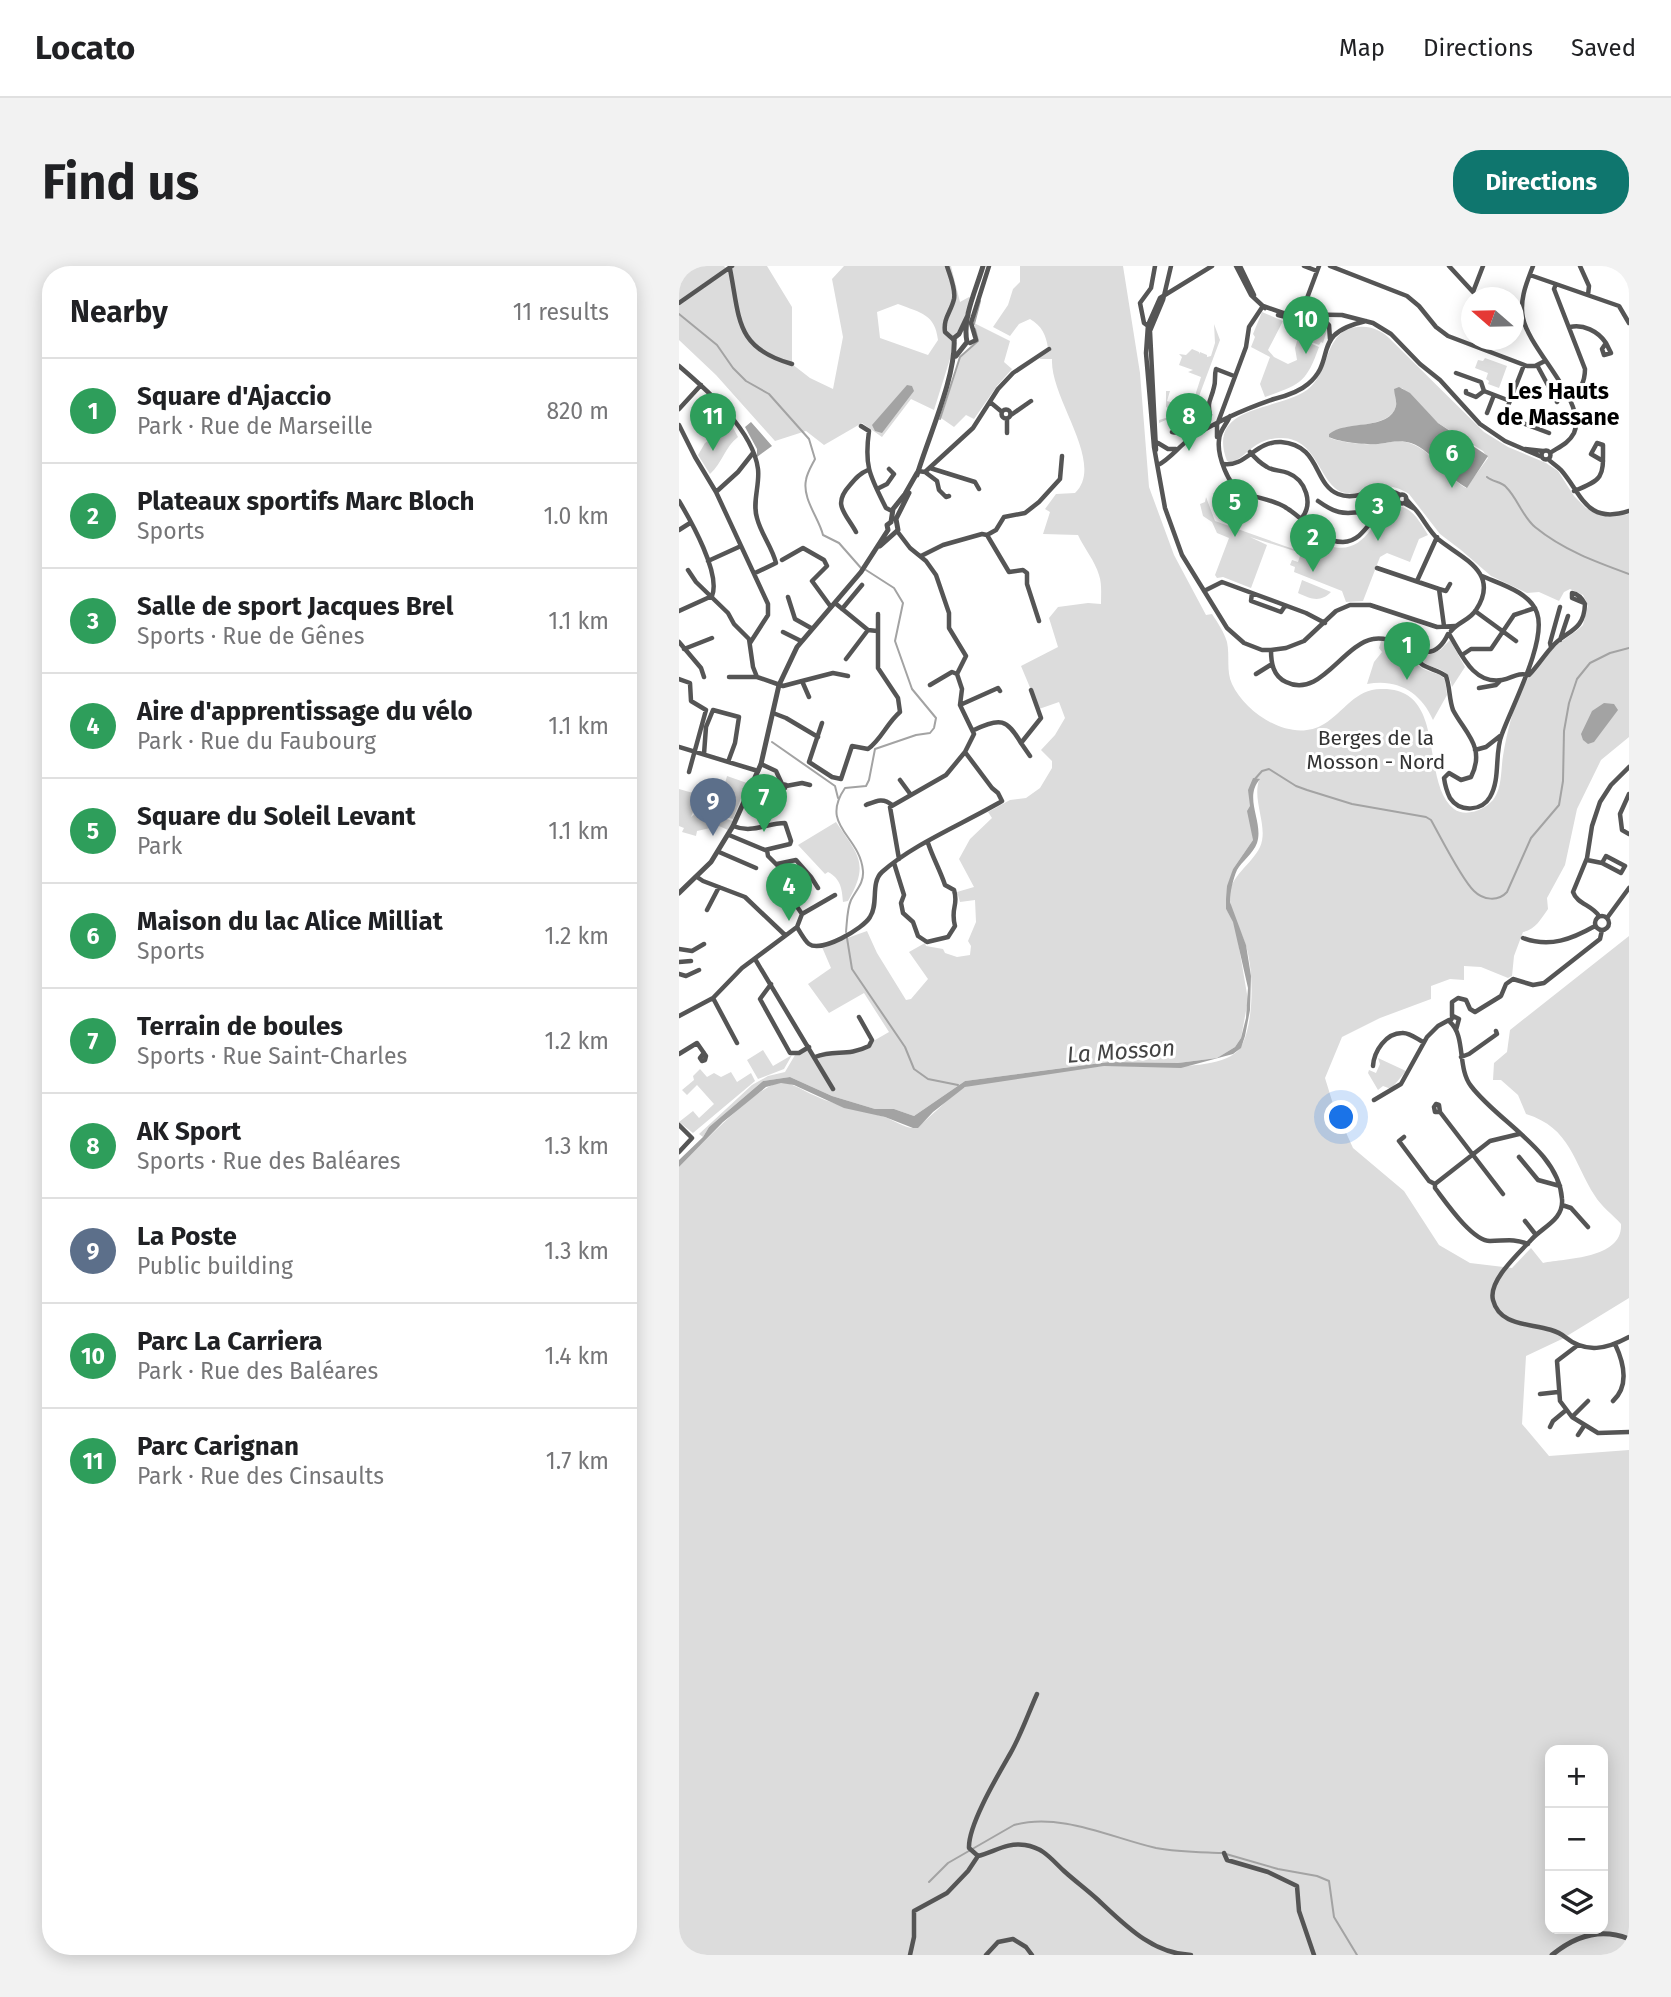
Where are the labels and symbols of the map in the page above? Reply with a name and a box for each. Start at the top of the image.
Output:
north arrow [1461,287,1524,350]
pin: 10 [1283,296,1329,354]
district label: Les Hauts de Massane [1497,377,1620,431]
pin: 11 [690,393,736,451]
pin: 8 [1166,393,1212,451]
pin: 6 [1429,430,1475,488]
pin: 5 [1212,479,1258,537]
pin: 3 [1355,483,1401,541]
pin: 2 [1290,514,1336,572]
pin: 1 [1384,622,1430,680]
park label: Berges de la Mosson - Nord [1307,725,1445,775]
pin: 7 [741,774,787,832]
pin: 9 [690,778,736,836]
pin: 4 [766,863,812,921]
water label: La Mosson [1066,1033,1176,1069]
your location [1324,1100,1358,1134]

